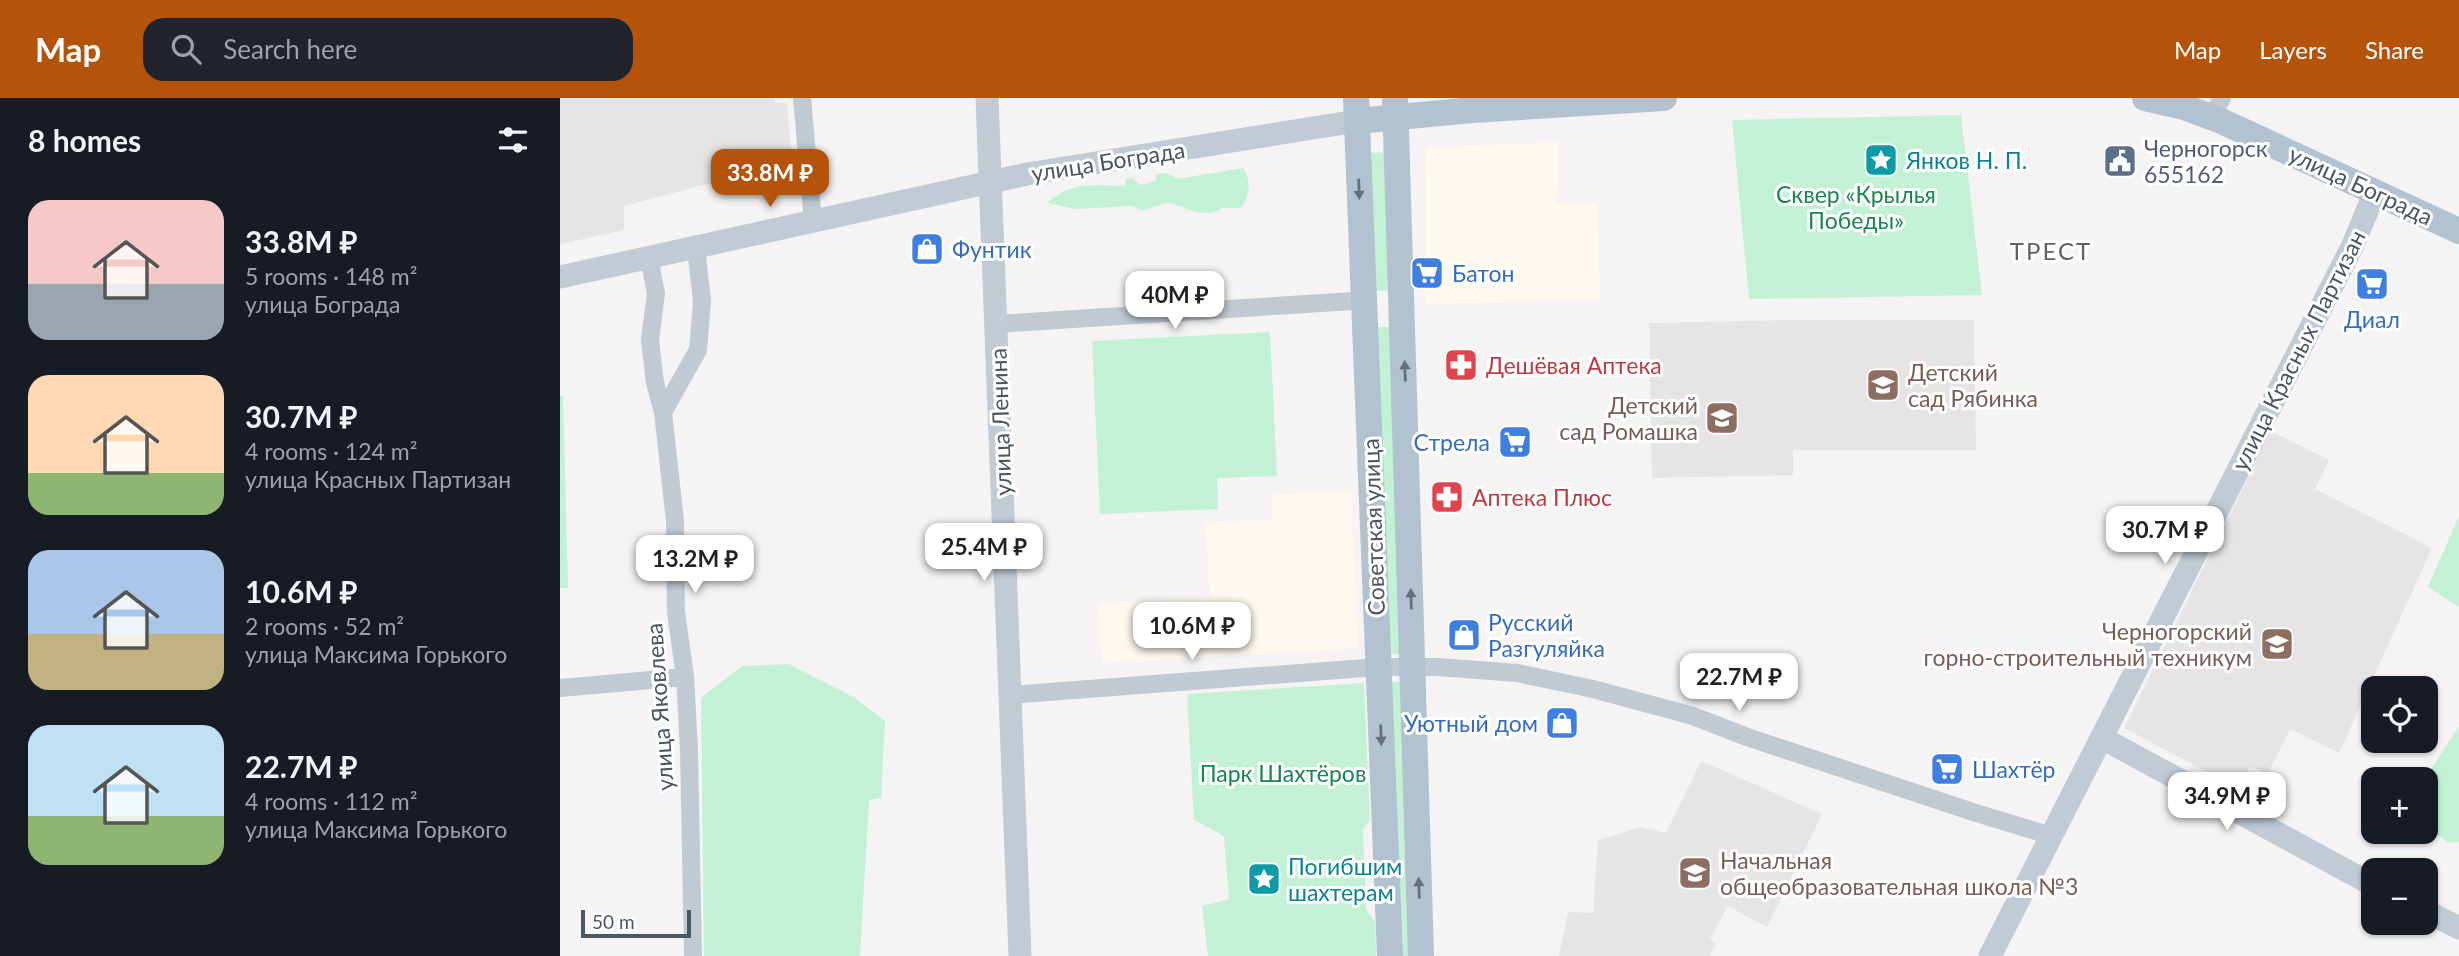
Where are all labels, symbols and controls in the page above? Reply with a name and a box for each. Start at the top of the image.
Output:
search box [143,18,633,81]
text: Map [35,29,101,69]
icon: search [167,30,205,68]
text: Search here [223,33,357,65]
text: Map [2174,35,2221,64]
text: Layers [2259,35,2327,64]
text: Share [2365,35,2424,64]
icon: filters [494,121,532,159]
text: 8 homes [28,122,141,158]
place label: Черногорск 655162 [2144,134,2268,188]
street label: улица Бограда [1029,135,1187,187]
street label: улица Бограда [2285,139,2437,231]
place icon: Янков Н. П. [1862,141,1900,179]
public building icon: Черногорск 655162 [2101,142,2139,180]
place label: Янков Н. П. [1905,146,2027,174]
pin: 33.8M ₽ [705,150,835,209]
text: 33.8M ₽ [727,158,813,186]
one-way arrow [1354,178,1365,200]
park label: Сквер «Крылья Победы» [1776,180,1936,234]
text: 33.8M ₽ [245,223,357,259]
street label: улица Красных Партизан [2225,225,2371,475]
icon: home [84,228,168,312]
shop icon: Фунтик [908,230,946,268]
place label: Фунтик [952,235,1032,263]
district label: ТРЕСТ [2010,236,2092,265]
supermarket icon: Батон [1408,254,1446,292]
place label: Батон [1452,259,1514,287]
text: 5 rooms · 148 m² [245,262,417,290]
supermarket icon: Диал [2353,265,2391,303]
pin: 40M ₽ [1126,272,1224,331]
text: 40M ₽ [1141,280,1209,308]
text: улица Бограда [245,290,400,318]
place label: Диал [2344,305,2400,333]
pharmacy icon: Дешёвая Аптека [1442,346,1480,384]
street label: улица Ленина [983,348,1017,496]
place label: Дешёвая Аптека [1486,351,1662,379]
place label: Детский сад Рябинка [1908,358,2038,412]
one-way arrow [1399,360,1410,382]
school or university icon: Детский сад Рябинка [1864,366,1902,404]
place label: Детский сад Ромашка [1559,391,1698,445]
text: 30.7M ₽ [245,398,357,434]
school or university icon: Детский сад Ромашка [1703,399,1741,437]
icon: home [84,403,168,487]
supermarket icon: Стрела [1496,423,1534,461]
place label: Стрела [1414,428,1490,456]
text: 4 rooms · 124 m² [245,437,417,465]
street label: Советская улица [1356,438,1390,616]
text: улица Красных Партизан [245,465,511,493]
pharmacy icon: Аптека Плюс [1428,478,1466,516]
place label: Аптека Плюс [1472,483,1612,511]
pin: 30.7M ₽ [2100,506,2230,566]
text: 30.7M ₽ [2122,515,2208,543]
pin: 25.4M ₽ [919,524,1049,583]
text: 25.4M ₽ [941,532,1027,560]
pin: 13.2M ₽ [630,536,760,595]
text: 13.2M ₽ [652,544,738,572]
text: 10.6M ₽ [245,573,357,609]
icon: home [84,578,168,662]
one-way arrow [1405,588,1417,610]
pin: 10.6M ₽ [1127,602,1257,662]
place label: Русский Разгуляйка [1488,608,1605,662]
text: 10.6M ₽ [1149,611,1235,639]
text: 2 rooms · 52 m² [245,612,404,640]
shop icon: Русский Разгуляйка [1445,616,1483,654]
place label: Черногорский горно-строительный техникум [1924,617,2252,671]
street label: улица Яковлева [639,622,679,792]
school or university icon: Черногорский горно-строительный техникум [2258,625,2296,663]
text: улица Максима Горького [245,640,507,668]
pin: 22.7M ₽ [1674,654,1804,713]
text: 22.7M ₽ [1696,662,1782,690]
map controls [2361,676,2438,935]
button: locate [2361,676,2438,753]
shop icon: Уютный дом [1543,704,1581,742]
place label: Уютный дом [1404,709,1538,737]
one-way arrow [1376,725,1387,747]
text: 22.7M ₽ [245,748,357,784]
supermarket icon: Шахтёр [1928,750,1966,788]
icon: home [84,753,168,837]
place label: Шахтёр [1972,755,2056,783]
park label: Парк Шахтёров [1200,759,1366,787]
button: + [2361,767,2438,844]
pin: 34.9M ₽ [2162,772,2292,832]
text: 34.9M ₽ [2184,781,2270,809]
text: 4 rooms · 112 m² [245,787,417,815]
text: улица Максима Горького [245,815,507,843]
place label: Начальная общеобразовательная школа №3 [1720,846,2078,900]
place label: Погибшим шахтерам [1288,852,1402,906]
school or university icon: Начальная общеобразовательная школа №3 [1676,854,1714,892]
button: − [2361,858,2438,935]
place icon: Погибшим шахтерам [1245,860,1283,898]
one-way arrow [1413,877,1424,899]
scale bar [581,907,691,939]
text: 50 m [592,910,635,933]

